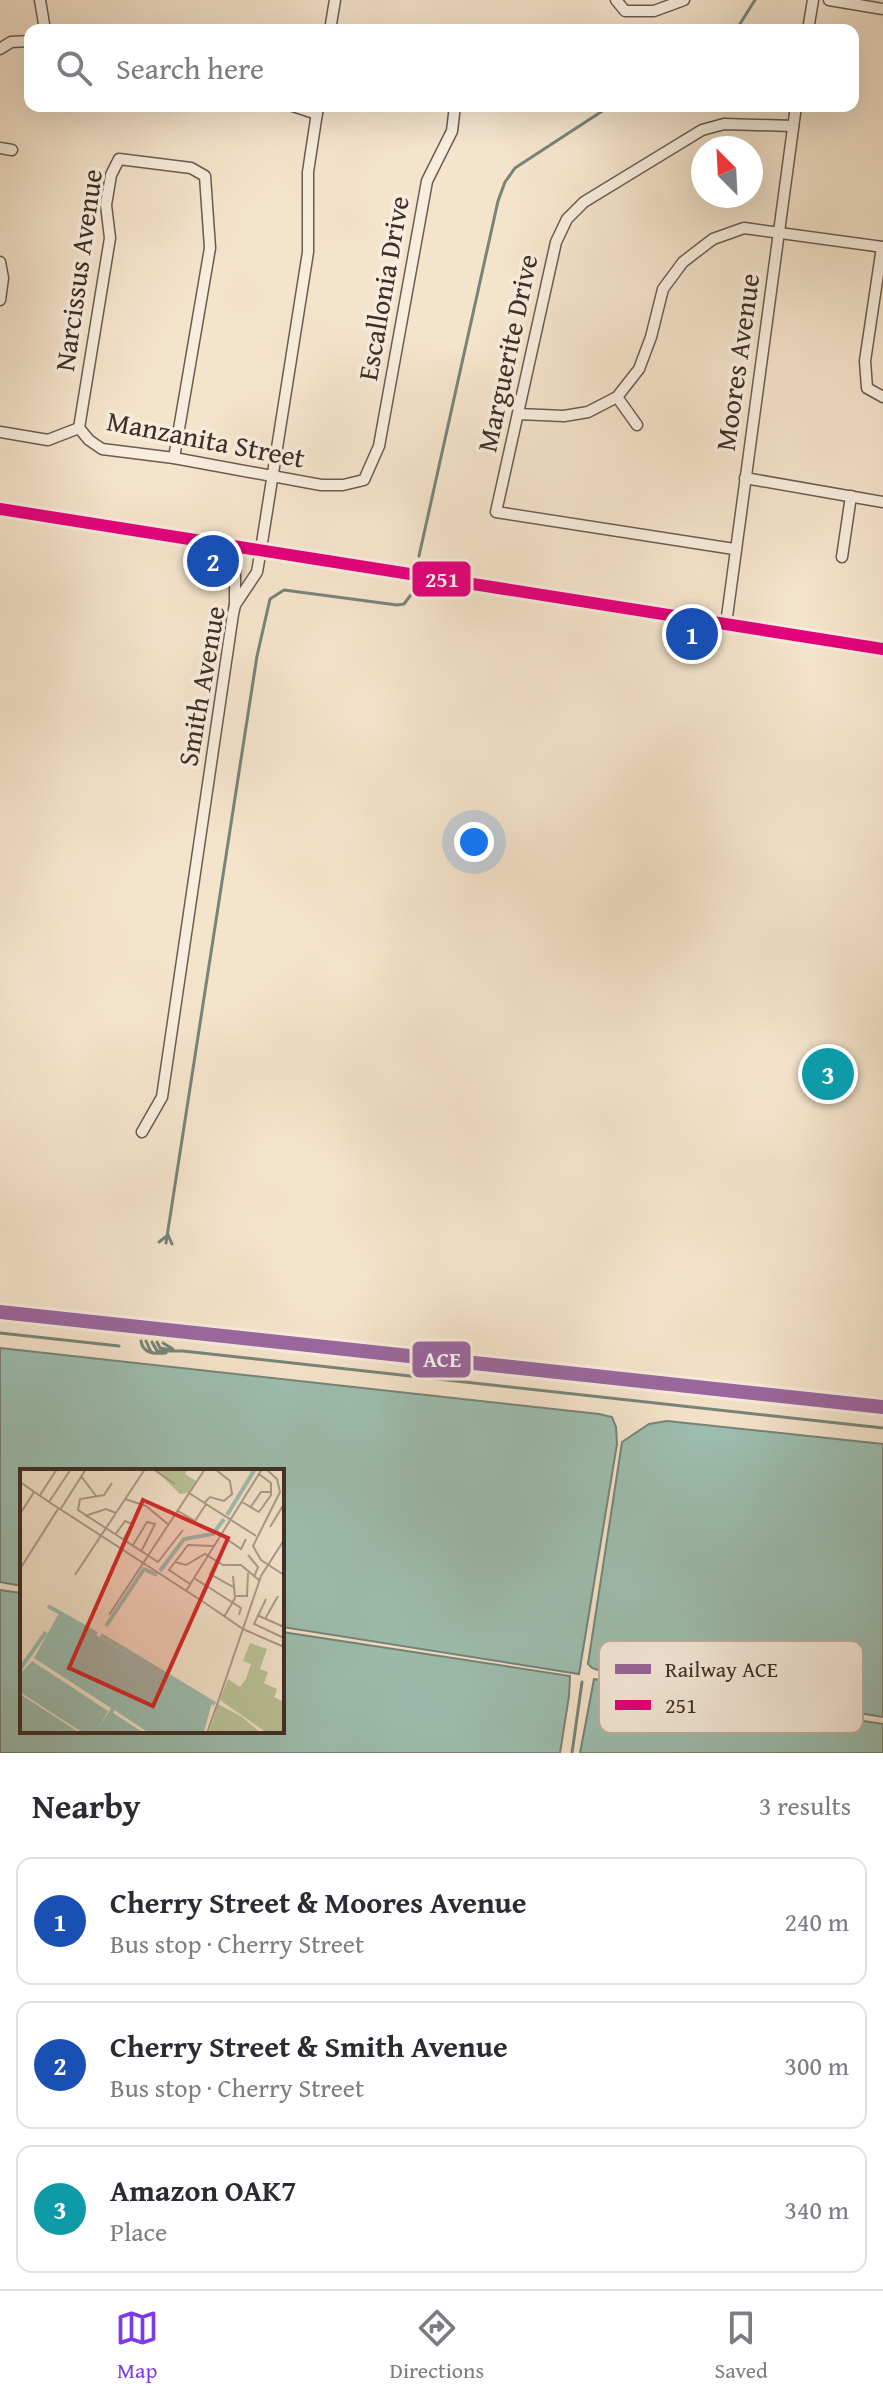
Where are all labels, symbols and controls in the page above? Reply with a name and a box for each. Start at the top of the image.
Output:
search box [24,24,859,112]
icon: search [52,46,96,90]
text: Search here [116,46,264,90]
north arrow [691,136,763,208]
street label: Narcissus Avenue [43,166,112,374]
street label: Escallonia Drive [346,192,419,383]
street label: Marguerite Drive [466,250,547,456]
street label: Moores Avenue [704,270,769,453]
street label: Manzanita Street [103,399,309,478]
pin: 2 [187,531,239,591]
line badge: 251 [411,560,472,598]
text: 251 [425,563,459,595]
street label: Smith Avenue [166,602,235,769]
pin: 1 [666,604,718,664]
your location [454,822,494,862]
pin: 3 [802,1044,854,1104]
line badge: ACE [411,1340,472,1379]
text: ACE [423,1343,461,1375]
inset map [20,1469,284,1733]
legend [599,1641,863,1733]
text: Railway ACE [665,1653,778,1685]
text: 251 [665,1689,697,1721]
text: Nearby [32,1781,141,1830]
text: 3 results [759,1786,851,1825]
text: Cherry Street & Moores Avenue [110,1880,527,1924]
text: 1 [53,1902,67,1941]
text: 240 m [784,1902,849,1941]
text: Bus stop · Cherry Street [110,1924,364,1963]
text: Cherry Street & Smith Avenue [110,2024,508,2068]
text: 2 [53,2046,67,2085]
text: 300 m [784,2046,849,2085]
text: Bus stop · Cherry Street [110,2068,364,2107]
text: Amazon OAK7 [110,2168,297,2212]
text: 3 [53,2190,67,2229]
text: 340 m [784,2190,849,2229]
text: Place [110,2212,167,2251]
tab: Map [115,2306,159,2386]
tab: Directions [390,2306,484,2386]
tab: Saved [715,2306,768,2386]

